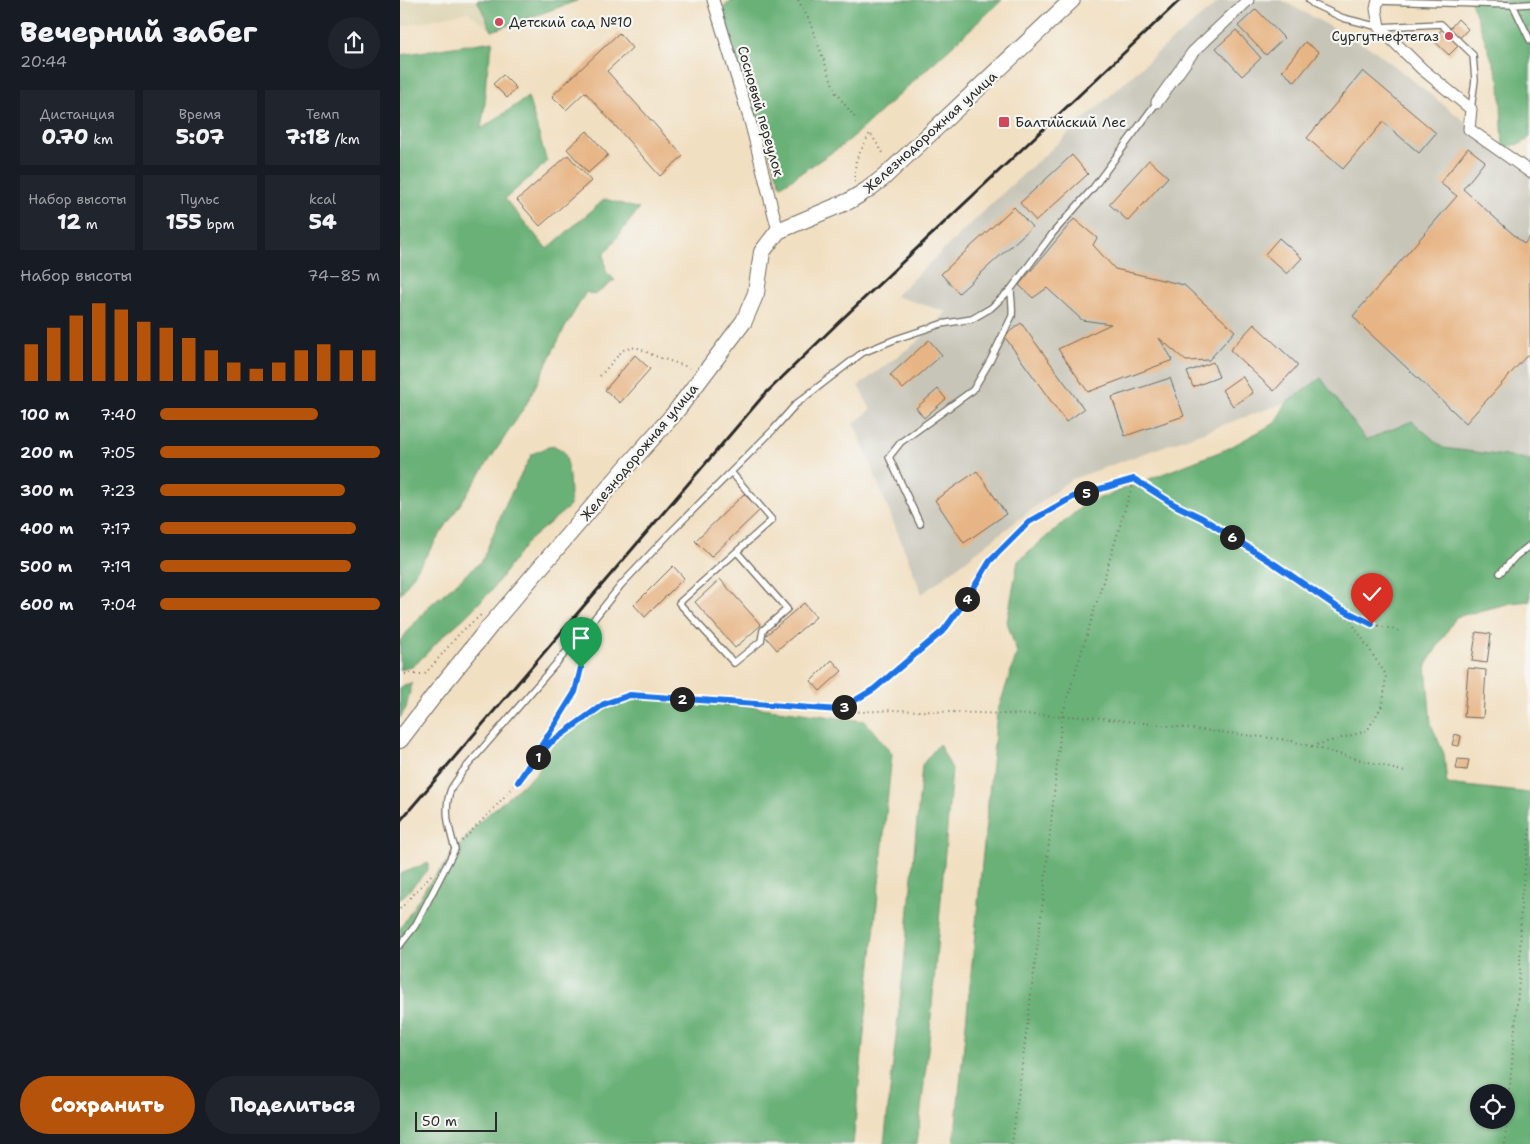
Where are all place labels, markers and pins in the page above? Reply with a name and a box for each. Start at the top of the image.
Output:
place label: Детский сад №10 [509,13,632,31]
marker: Детский сад №10 [493,16,505,28]
place label: Сургутнефтегаз [1332,27,1439,45]
marker: Сургутнефтегаз [1443,30,1455,42]
place label: Балтийский Лес [1015,113,1126,131]
marker: Балтийский Лес [997,115,1011,129]
pin: 5 [1074,480,1098,506]
pin: 6 [1220,524,1244,550]
pin [1351,573,1393,624]
pin: 4 [954,586,980,612]
pin [560,617,602,668]
pin: 2 [670,686,694,712]
pin: 3 [832,694,856,720]
pin: 1 [526,744,550,770]

